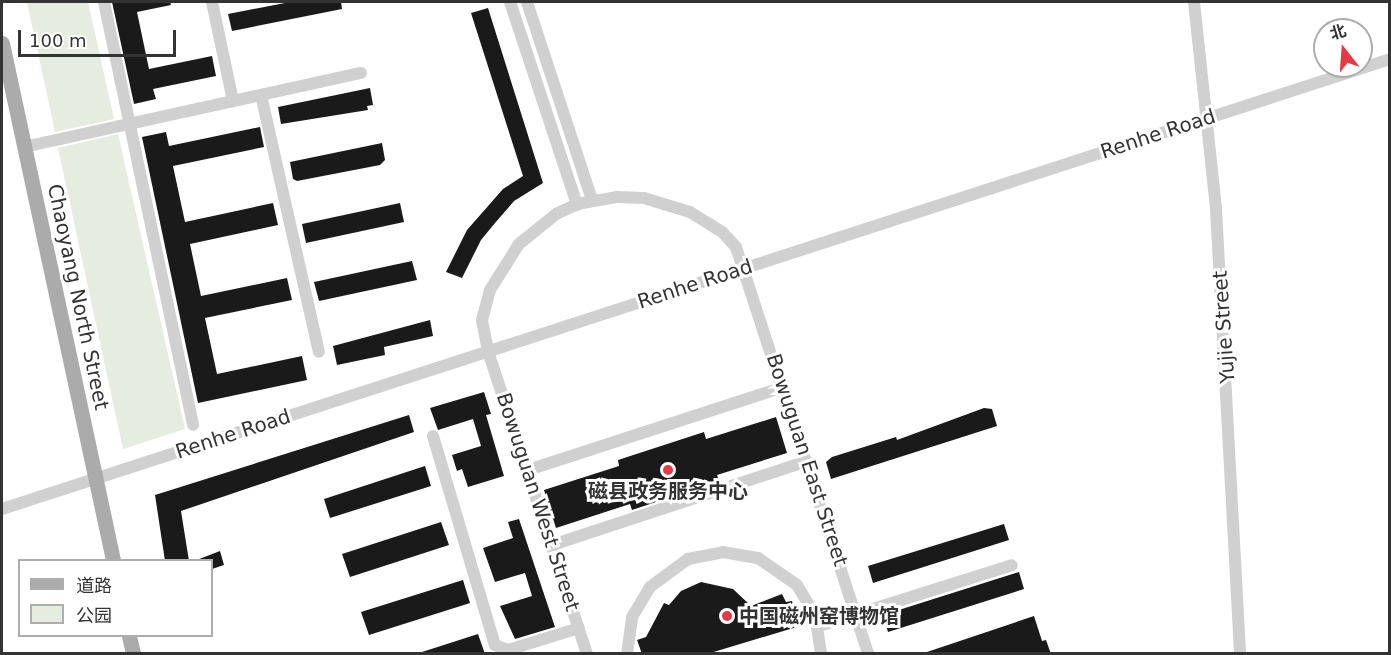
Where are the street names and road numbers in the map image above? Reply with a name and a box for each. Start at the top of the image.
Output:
street label: Renhe Road [1097,104,1219,164]
street label: Chaoyang North Street [42,182,114,412]
street label: Renhe Road [634,254,756,314]
street label: Yujie Street [1208,270,1240,384]
street label: Bowuguan East Street [761,351,853,569]
street label: Bowuguan West Street [491,390,585,614]
street label: Renhe Road [172,404,294,464]

